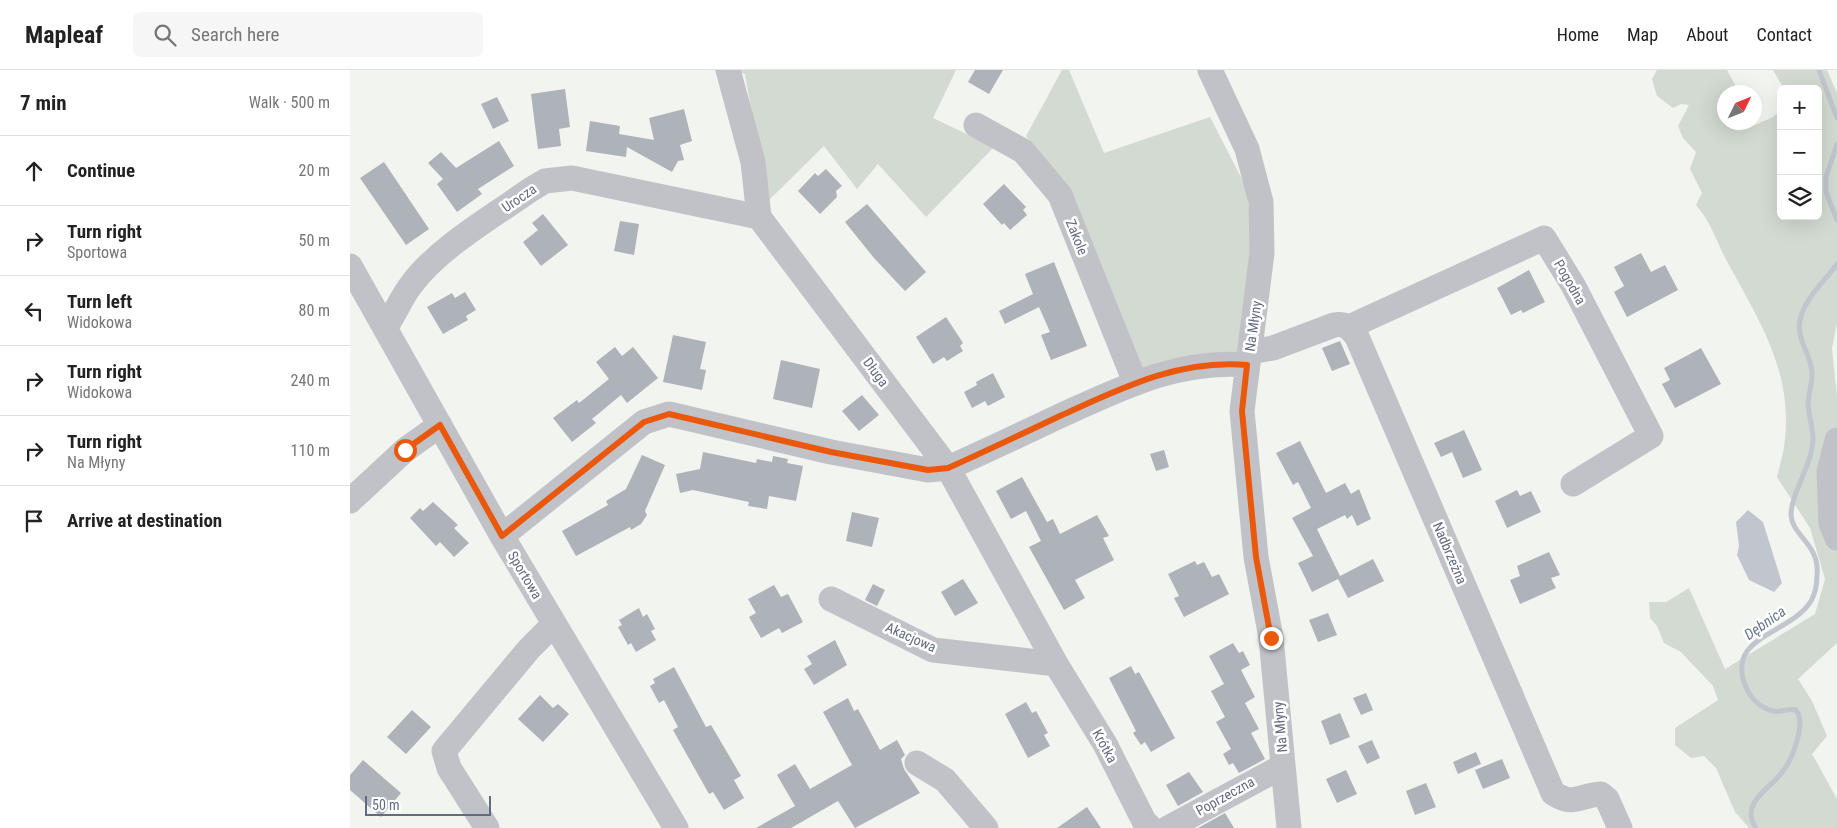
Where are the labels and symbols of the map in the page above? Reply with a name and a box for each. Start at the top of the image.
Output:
north arrow [1717,85,1762,130]
street label: Urocza [499,181,539,215]
street label: Zakole [1063,217,1092,258]
street label: Pogodna [1551,257,1589,307]
street label: Na Młyny [1242,299,1265,352]
street label: Długa [860,354,892,390]
route start [394,439,417,462]
street label: Nadbrzeżna [1430,520,1470,586]
street label: Sportowa [505,548,545,602]
water label: Dębnica [1741,602,1789,644]
street label: Akacjowa [883,619,939,655]
route end [1260,627,1283,650]
street label: Na Młyny [1270,701,1290,753]
street label: Krótka [1089,726,1121,766]
street label: Poprzeczna [1193,773,1257,819]
scale bar [365,793,491,816]

